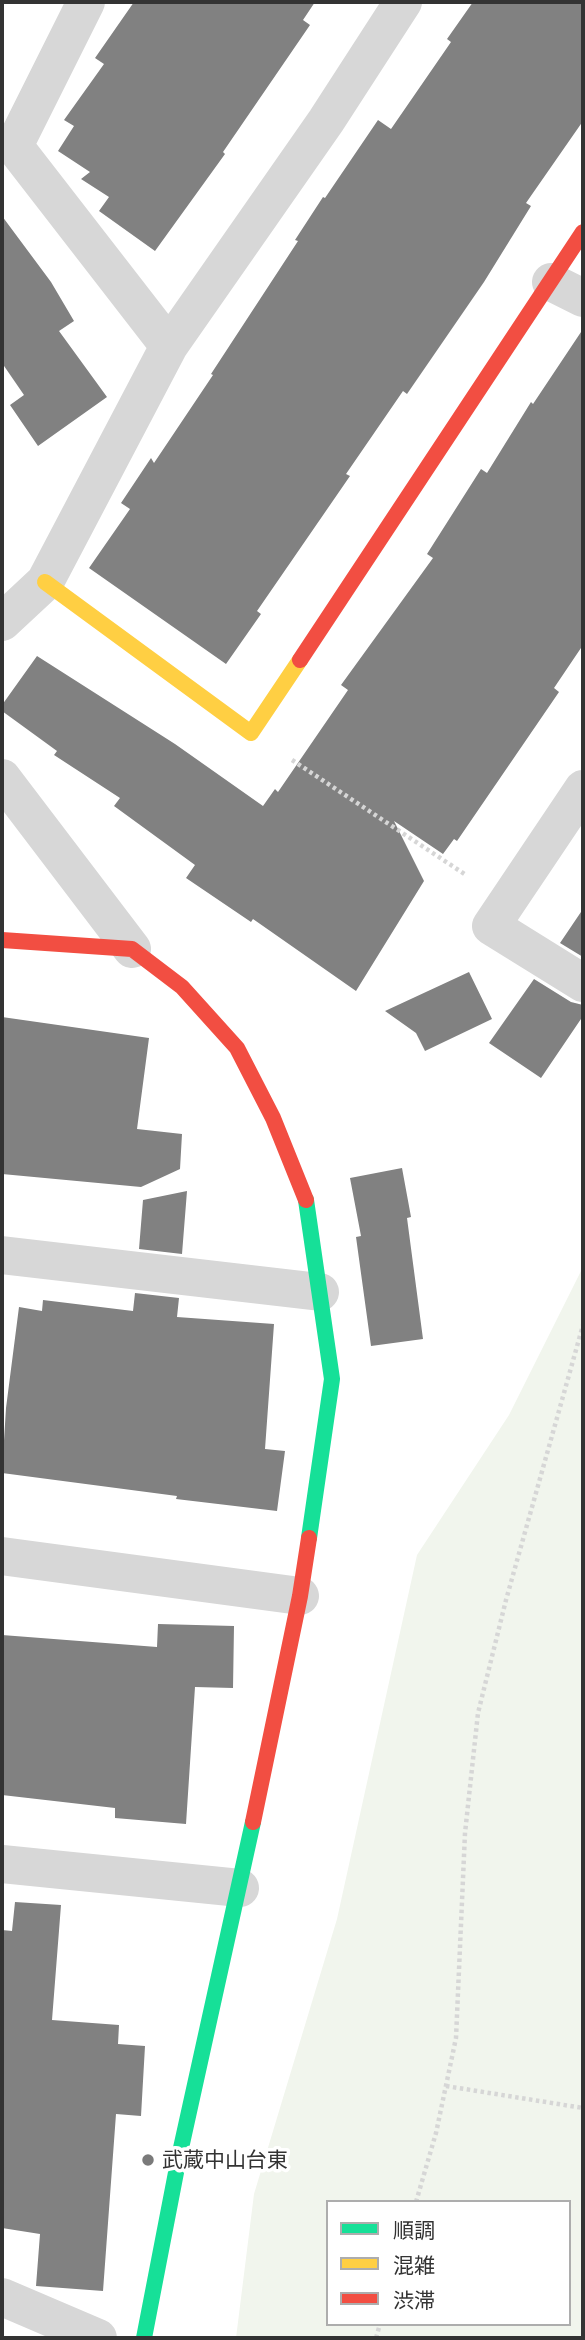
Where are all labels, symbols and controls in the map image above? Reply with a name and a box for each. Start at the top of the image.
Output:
place label: 武蔵中山台東 [162,2147,288,2173]
marker: 武蔵中山台東 [140,2152,156,2168]
legend [326,2200,571,2326]
text: 順調 [393,2218,435,2242]
text: 混雑 [393,2253,435,2277]
text: 渋滞 [393,2288,435,2312]

